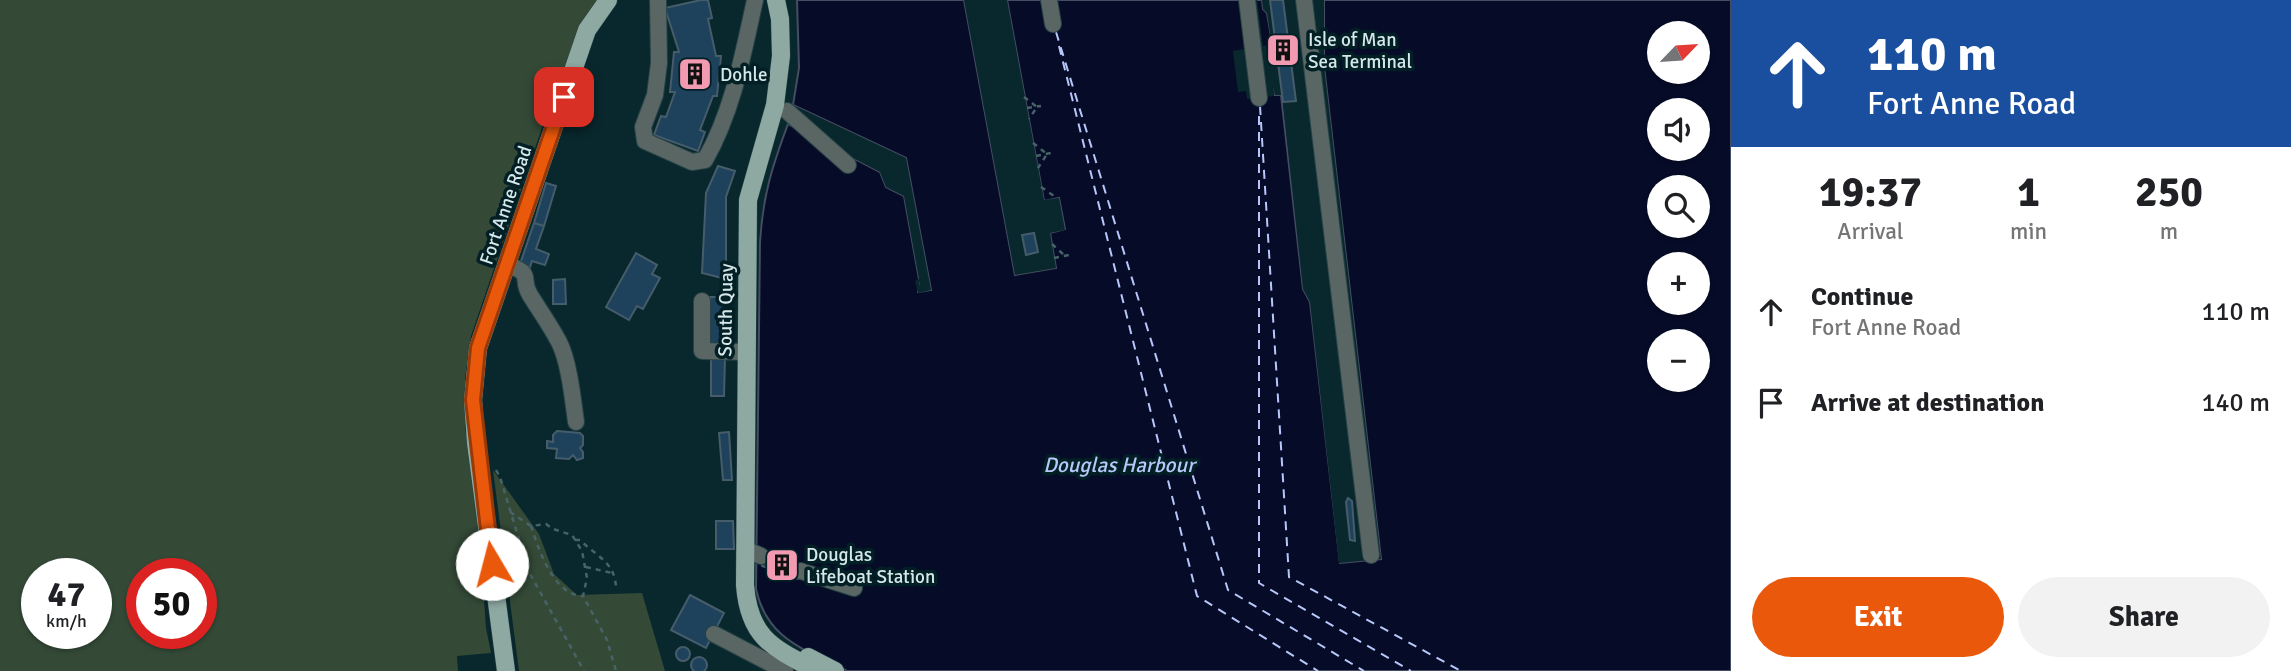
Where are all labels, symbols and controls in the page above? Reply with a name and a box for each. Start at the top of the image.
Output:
north arrow [1647,21,1710,84]
map controls [1647,21,1710,392]
text: 110 m [1867,24,1997,84]
place label: Isle of Man Sea Terminal [1308,28,1412,74]
icon: ahead [1752,28,1843,119]
building icon: Isle of Man Sea Terminal [1264,31,1302,69]
building icon: Dohle [676,55,714,93]
place label: Dohle [720,63,767,87]
pin [534,67,594,127]
icon: arrive [545,78,583,116]
text: Fort Anne Road [1867,84,2076,123]
button: sound [1647,98,1710,161]
street label: Fort Anne Road [474,143,538,268]
text: 19:37 [1819,167,1922,218]
text: 1 [2017,167,2040,218]
text: 250 [2135,167,2203,218]
button: search [1647,175,1710,238]
text: Arrival [1837,217,1904,246]
text: min [2010,217,2047,246]
text: m [2160,217,2178,246]
button: + [1647,252,1710,315]
street label: South Quay [713,263,739,357]
text: Continue [1811,281,1913,313]
icon: ahead [1752,293,1790,331]
text: 110 m [2201,296,2270,328]
text: Fort Anne Road [1811,313,1961,342]
button: − [1647,329,1710,392]
icon: arrive [1752,384,1790,422]
text: Arrive at destination [1811,387,2044,419]
text: 140 m [2201,387,2270,419]
water label: Douglas Harbour [1043,452,1198,478]
position arrow [455,527,529,601]
place label: Douglas Lifeboat Station [806,543,935,589]
building icon: Douglas Lifeboat Station [763,546,801,584]
speed limit sign: 50 [126,558,217,649]
text: 47 [48,573,85,616]
button: Exit [1752,577,2004,657]
button: Share [2018,577,2270,657]
text: km/h [46,610,87,632]

